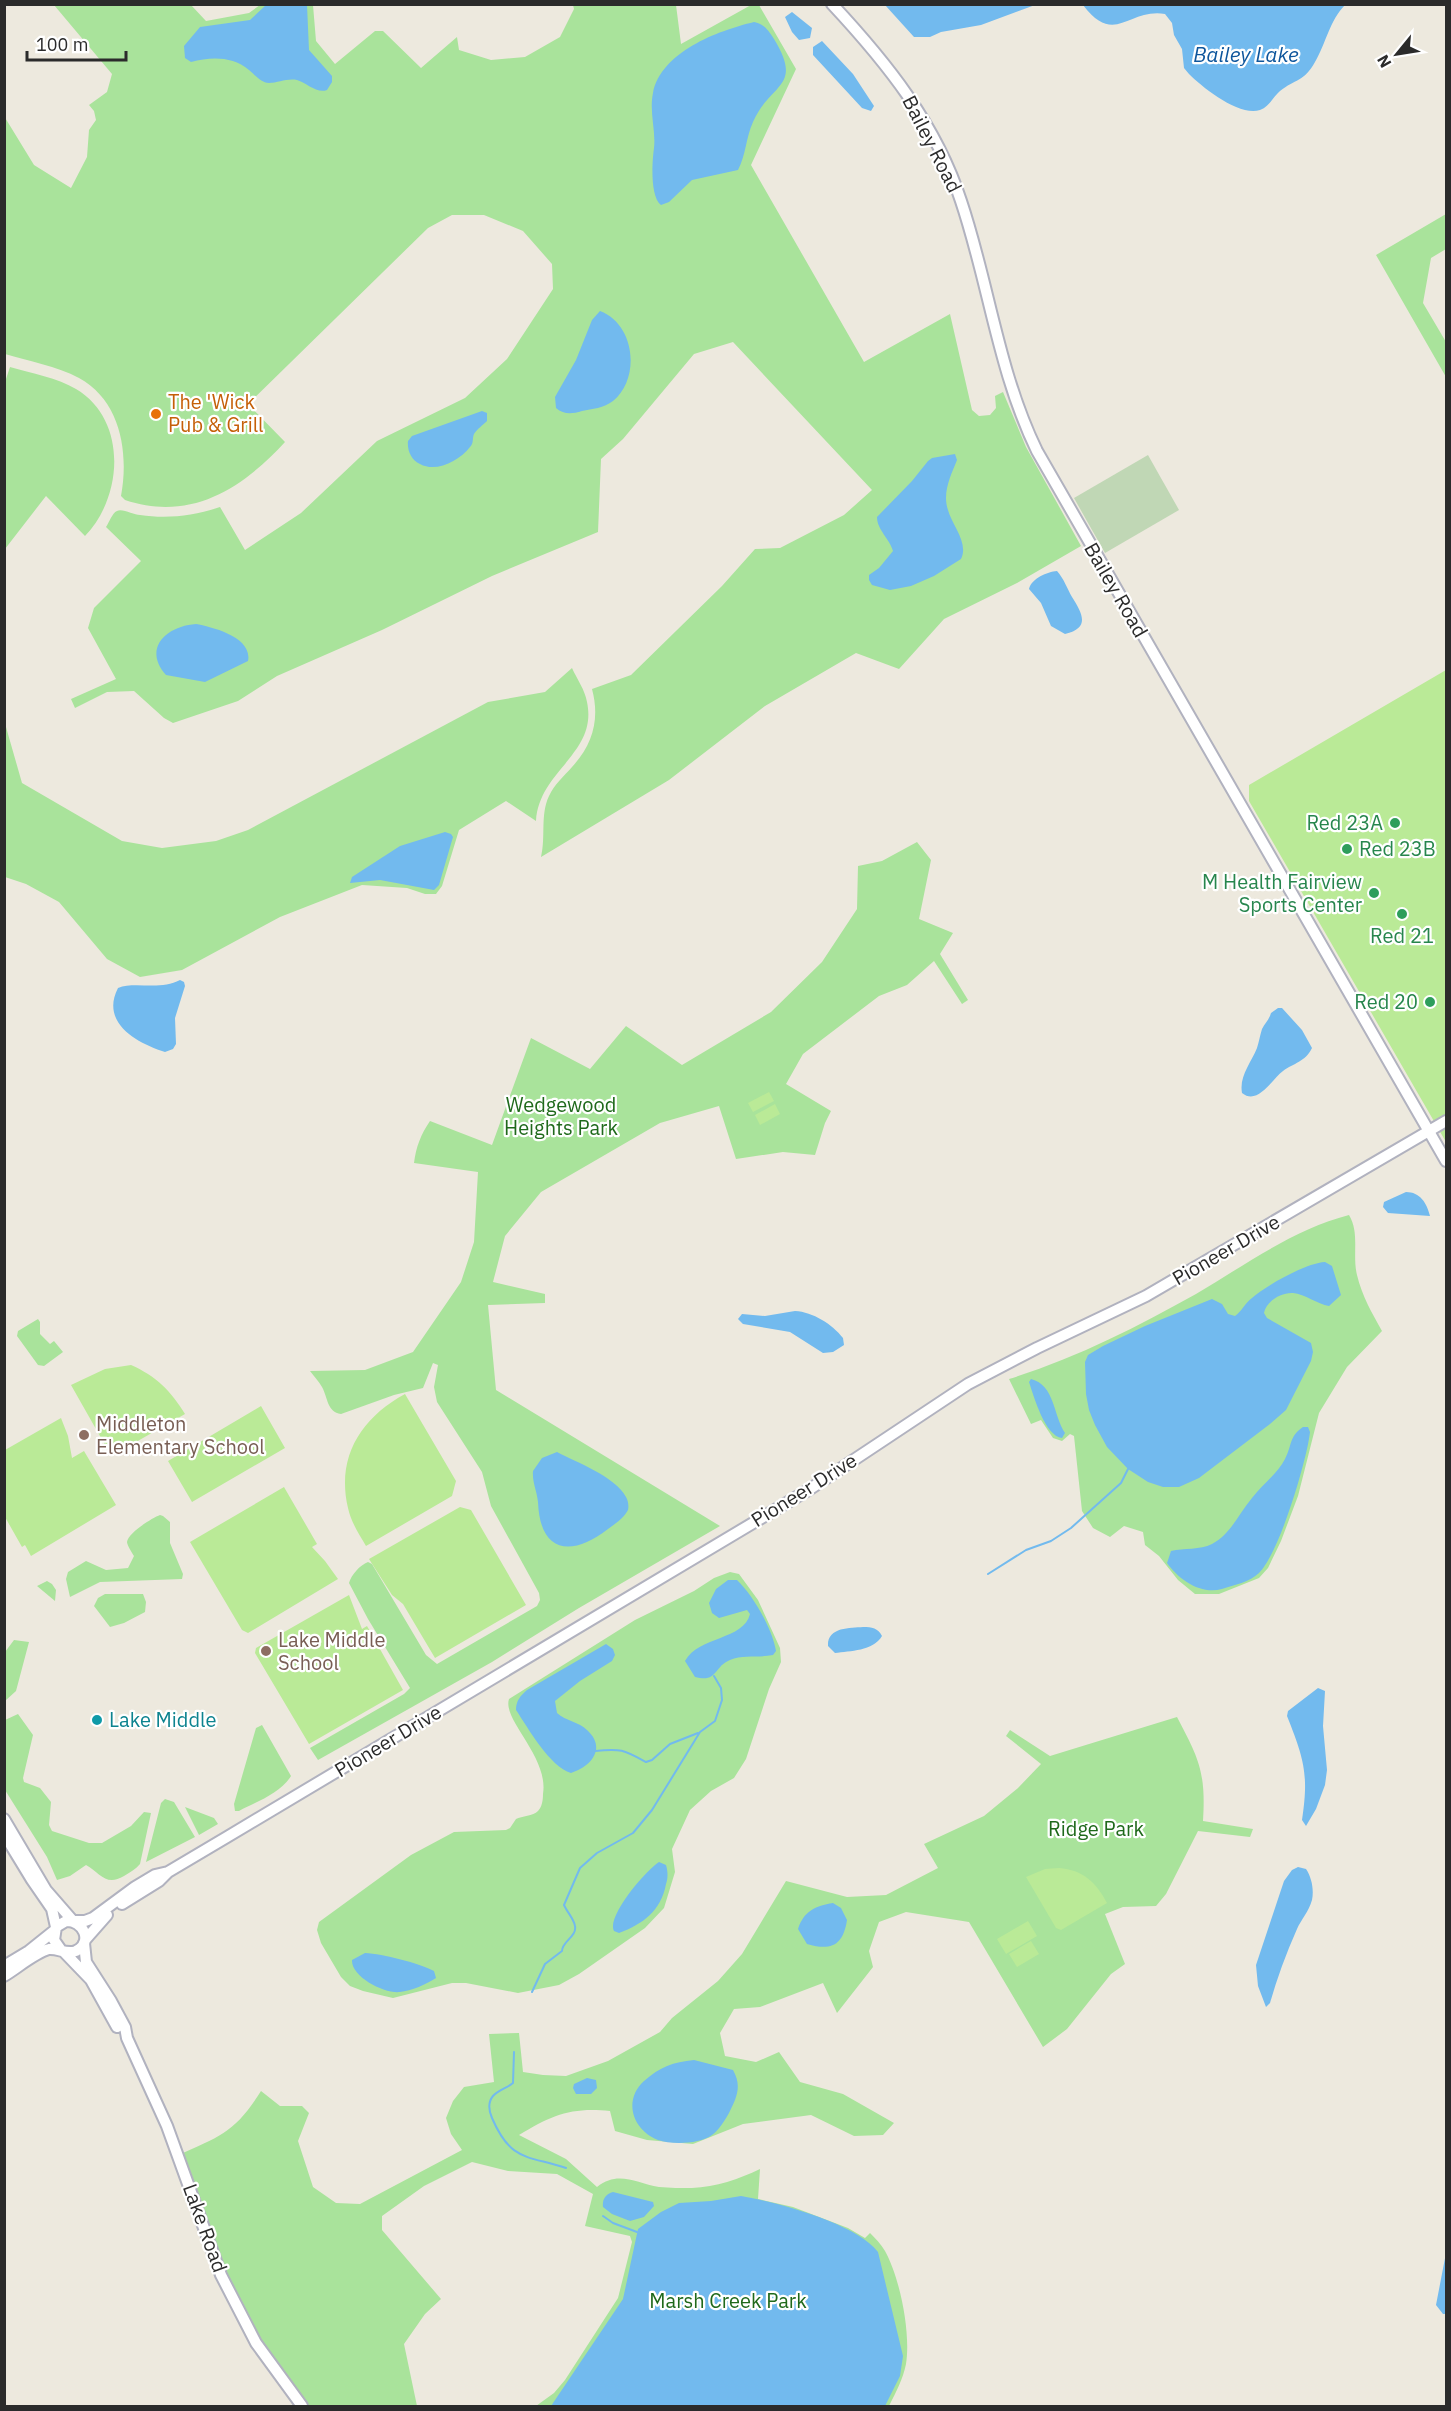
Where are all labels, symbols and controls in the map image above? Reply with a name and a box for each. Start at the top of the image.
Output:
scale bar [27,24,126,62]
north arrow [1367,24,1427,84]
text: 100 m [36,33,88,56]
water label: Bailey Lake [1193,40,1299,68]
text: N [1372,51,1396,72]
street label: Bailey Road [896,91,968,197]
place label: The 'Wick Pub & Grill [168,388,263,438]
marker: The 'Wick Pub & Grill [149,407,163,421]
street label: Bailey Road [1078,537,1155,642]
place label: Red 23A [1306,809,1383,836]
marker: Red 23A [1388,816,1402,830]
place label: Red 23B [1359,835,1436,862]
marker: Red 23B [1340,842,1354,856]
place label: M Health Fairview Sports Center [1202,868,1362,918]
marker: M Health Fairview Sports Center [1367,886,1381,900]
marker: Red 21 [1395,907,1409,921]
place label: Red 21 [1370,922,1434,949]
place label: Red 20 [1354,988,1418,1015]
marker: Red 20 [1423,995,1437,1009]
park label: Wedgewood Heights Park [504,1091,618,1141]
street label: Pioneer Drive [1167,1208,1285,1291]
place label: Middleton Elementary School [96,1410,265,1460]
marker: Middleton Elementary School [77,1428,91,1442]
street label: Pioneer Drive [746,1446,862,1533]
place label: Lake Middle School [278,1626,385,1676]
marker: Lake Middle School [259,1644,273,1658]
street label: Pioneer Drive [329,1698,446,1783]
place label: Lake Middle [109,1706,216,1733]
marker: Lake Middle [90,1713,104,1727]
park label: Ridge Park [1048,1815,1144,1842]
street label: Lake Road [177,2180,234,2276]
park label: Marsh Creek Park [649,2287,807,2314]

